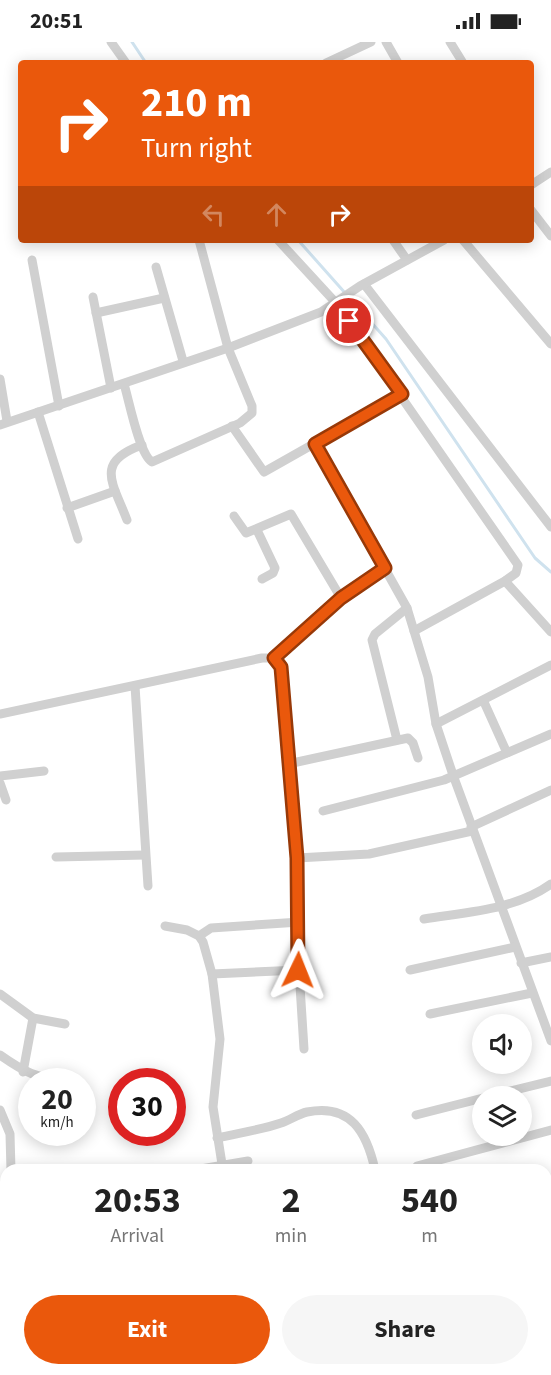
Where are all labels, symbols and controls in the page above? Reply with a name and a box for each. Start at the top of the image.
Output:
text: 20:51 [30,5,83,37]
text: 210 m [141,73,252,133]
icon: right [42,84,120,162]
text: Turn right [141,129,252,168]
icon: left [197,198,230,231]
icon: ahead [260,198,293,231]
icon: right [323,198,356,231]
pin [323,295,374,346]
icon: arrive [332,304,365,337]
position arrow [266,938,330,1002]
map controls [472,1014,532,1146]
button: sound [472,1014,532,1074]
speed limit sign: 30 [108,1068,186,1146]
text: 20 [41,1078,73,1121]
button: layers [472,1086,532,1146]
text: km/h [40,1112,74,1133]
text: 20:53 [94,1175,181,1226]
text: 2 [281,1175,300,1226]
text: 540 [401,1175,458,1226]
text: Arrival [110,1222,164,1250]
text: min [275,1222,307,1250]
text: m [421,1222,438,1250]
button: Exit [24,1295,270,1364]
button: Share [282,1295,528,1364]

